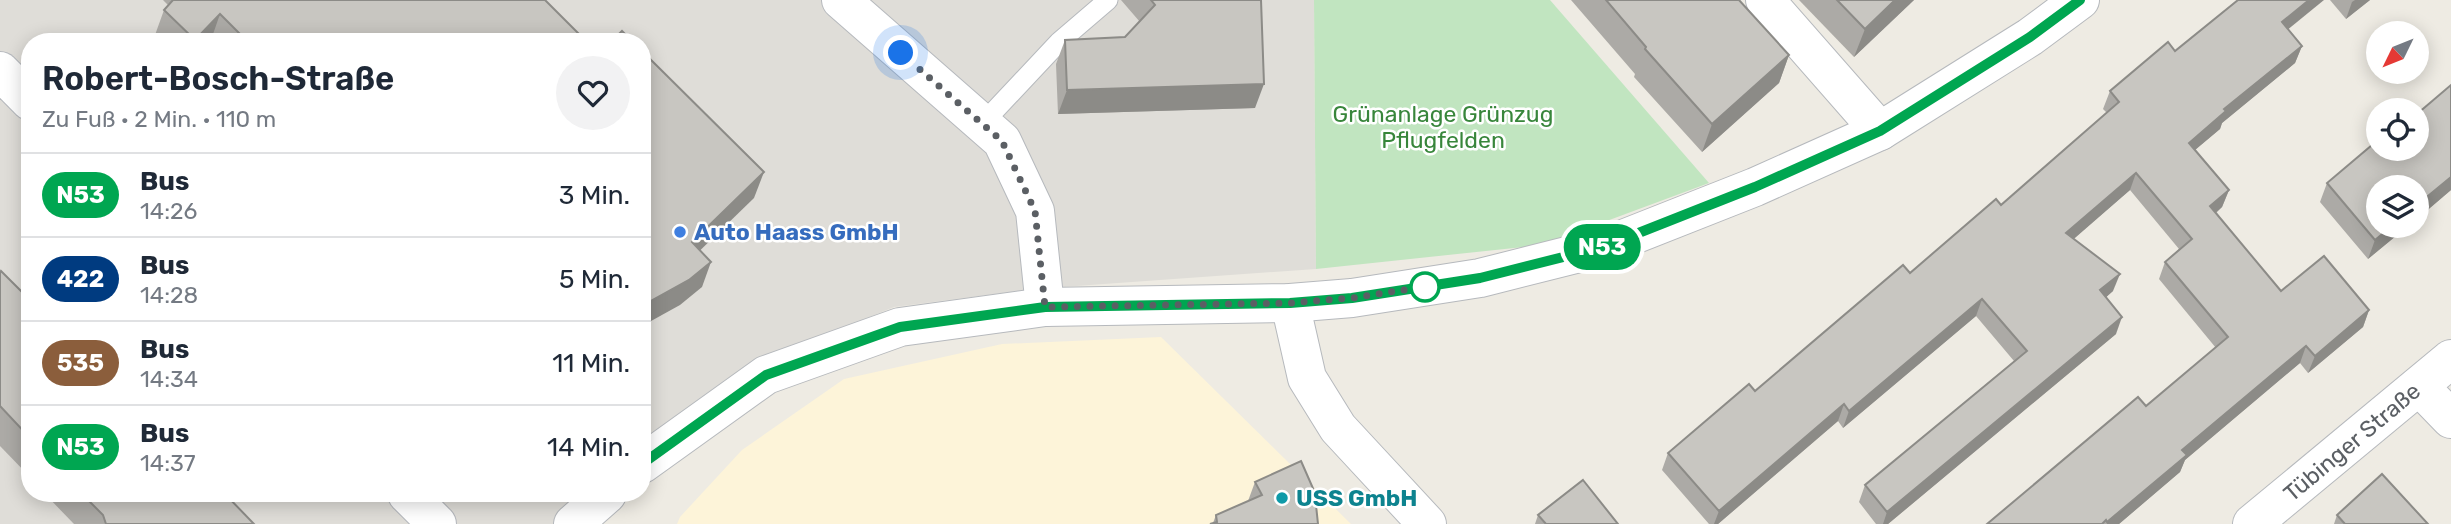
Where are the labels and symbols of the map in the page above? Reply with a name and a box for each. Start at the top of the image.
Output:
north arrow [2366,21,2429,84]
your location [883,35,918,70]
park label: Grünanlage Grünzug Pflugfelden [1333,100,1553,154]
place label: Auto Haass GmbH [694,218,899,246]
marker: Auto Haass GmbH [672,224,688,240]
line badge: N53 [1562,224,1642,270]
unlabelled marker [1410,272,1440,302]
street label: Tübinger Straße [2278,377,2426,507]
place label: USS GmbH [1296,484,1417,512]
marker: USS GmbH [1274,490,1290,506]

